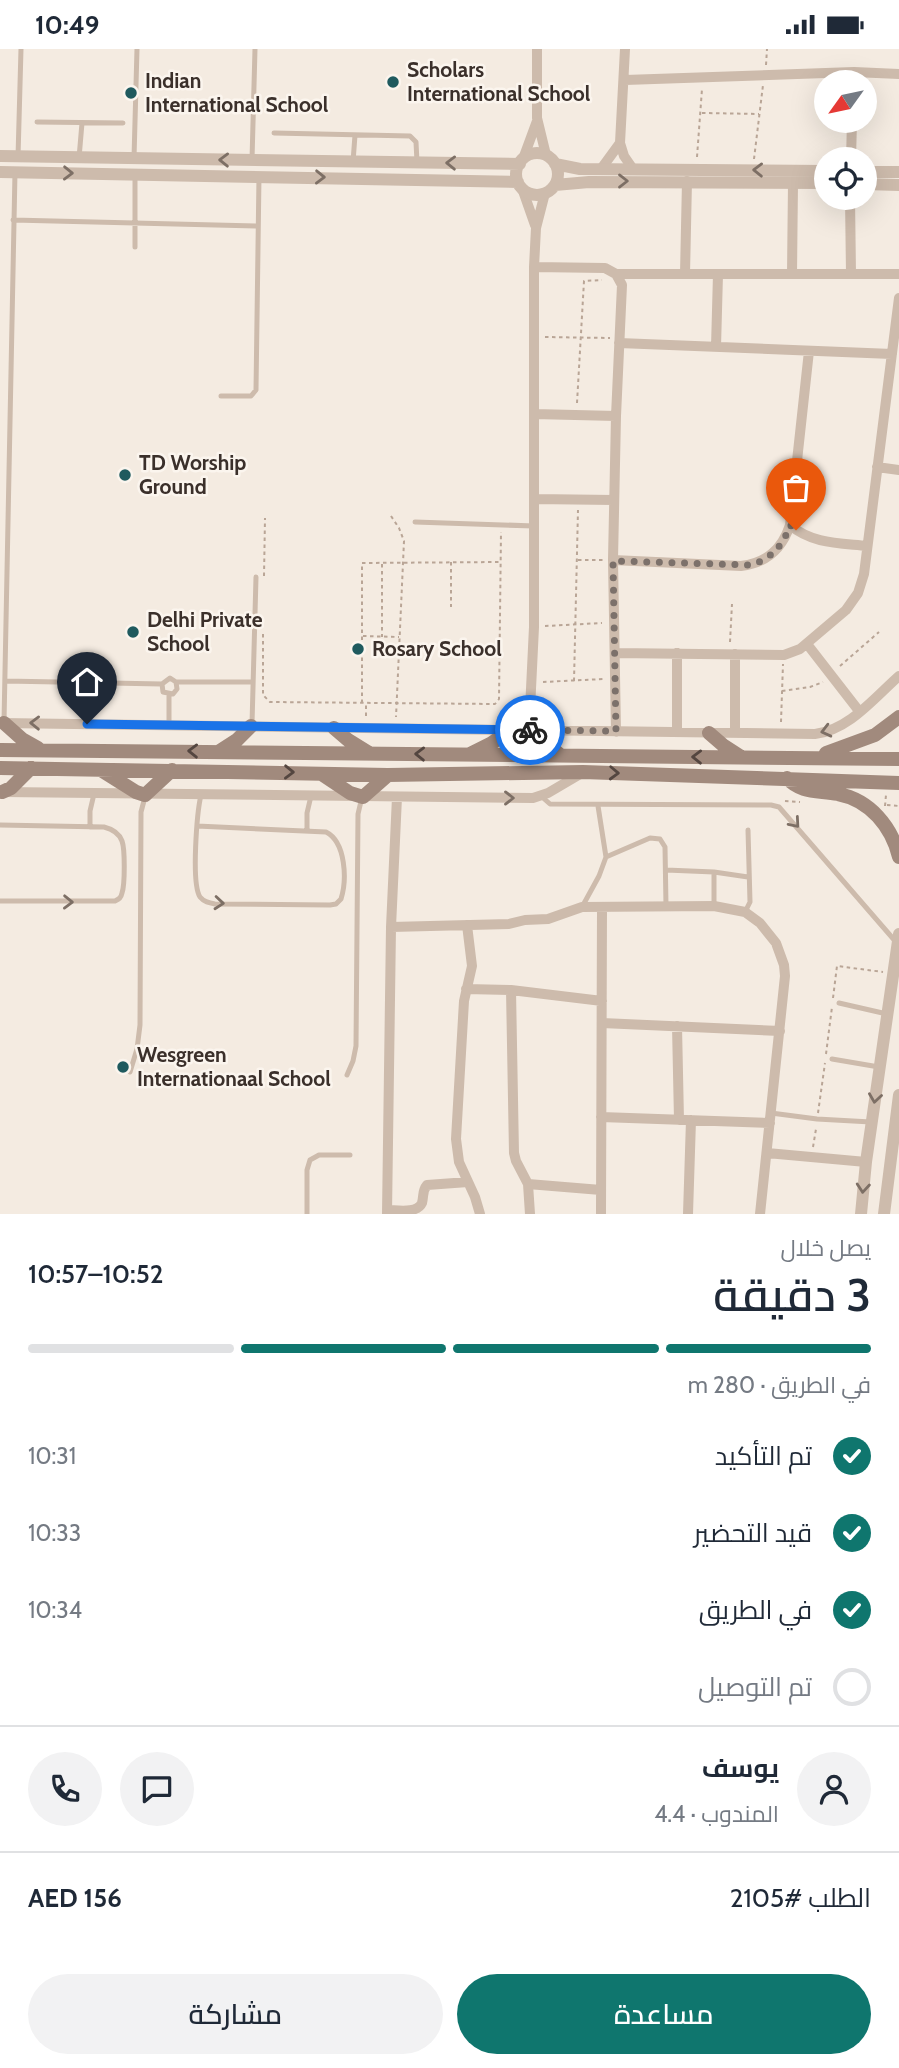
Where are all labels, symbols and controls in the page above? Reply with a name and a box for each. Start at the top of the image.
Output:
text: 10:49 [35,9,99,41]
place label: Scholars International School [407,57,591,106]
place label: Indian International School [145,68,329,117]
north arrow [814,70,877,133]
map controls [814,70,877,210]
marker: Scholars International School [385,74,401,90]
marker: Indian International School [123,85,139,101]
button: locate [814,147,877,210]
one-way arrow [218,152,229,167]
one-way arrow [446,155,456,171]
one-way arrow [752,163,763,178]
one-way arrow [63,165,74,181]
one-way arrow [315,170,326,185]
one-way arrow [618,173,629,189]
place label: TD Worship Ground [139,450,246,499]
pin [766,458,826,530]
marker: TD Worship Ground [117,467,133,483]
icon: bag [777,469,815,507]
place label: Delhi Private School [147,607,263,656]
marker: Delhi Private School [125,624,141,640]
place label: Rosary School [372,636,502,661]
marker: Rosary School [350,641,366,657]
pin [57,652,117,724]
icon: home [68,663,106,701]
courier [495,695,565,765]
icon: bike [511,711,549,749]
one-way arrow [29,716,40,731]
one-way arrow [820,723,832,737]
one-way arrow [187,743,198,759]
one-way arrow [415,746,425,762]
one-way arrow [691,749,702,765]
one-way arrow [283,765,294,780]
one-way arrow [609,766,620,781]
one-way arrow [504,790,515,806]
one-way arrow [787,815,799,828]
one-way arrow [63,894,74,910]
one-way arrow [214,895,225,910]
place label: Wesgreen Internationaal School [137,1042,331,1091]
marker: Wesgreen Internationaal School [115,1059,131,1075]
one-way arrow [868,1092,883,1104]
one-way arrow [856,1183,871,1194]
text: يصل خلال [780,1234,871,1262]
text: 10:52–10:57 [28,1258,163,1290]
text: 3 دقيقة [713,1267,871,1323]
text: في الطريق · 280 m [688,1371,871,1399]
icon: check [833,1437,871,1475]
text: تم التأكيد [715,1440,812,1472]
text: 10:31 [28,1442,76,1470]
icon: check [833,1514,871,1552]
text: قيد التحضير [694,1517,812,1549]
text: 10:33 [28,1519,81,1547]
icon: check [833,1591,871,1629]
text: في الطريق [699,1594,812,1626]
text: 10:34 [28,1596,82,1624]
text: تم التوصيل [698,1671,812,1703]
button: phone [28,1752,102,1826]
button: chat [120,1752,194,1826]
text: يوسف [702,1752,779,1784]
button: person [797,1752,871,1826]
text: المندوب · 4.4 [654,1800,779,1828]
text: AED 156 [28,1882,122,1914]
text: الطلب #2105 [730,1882,871,1914]
button: مشاركة [28,1974,443,2054]
button: مساعدة [457,1974,871,2054]

